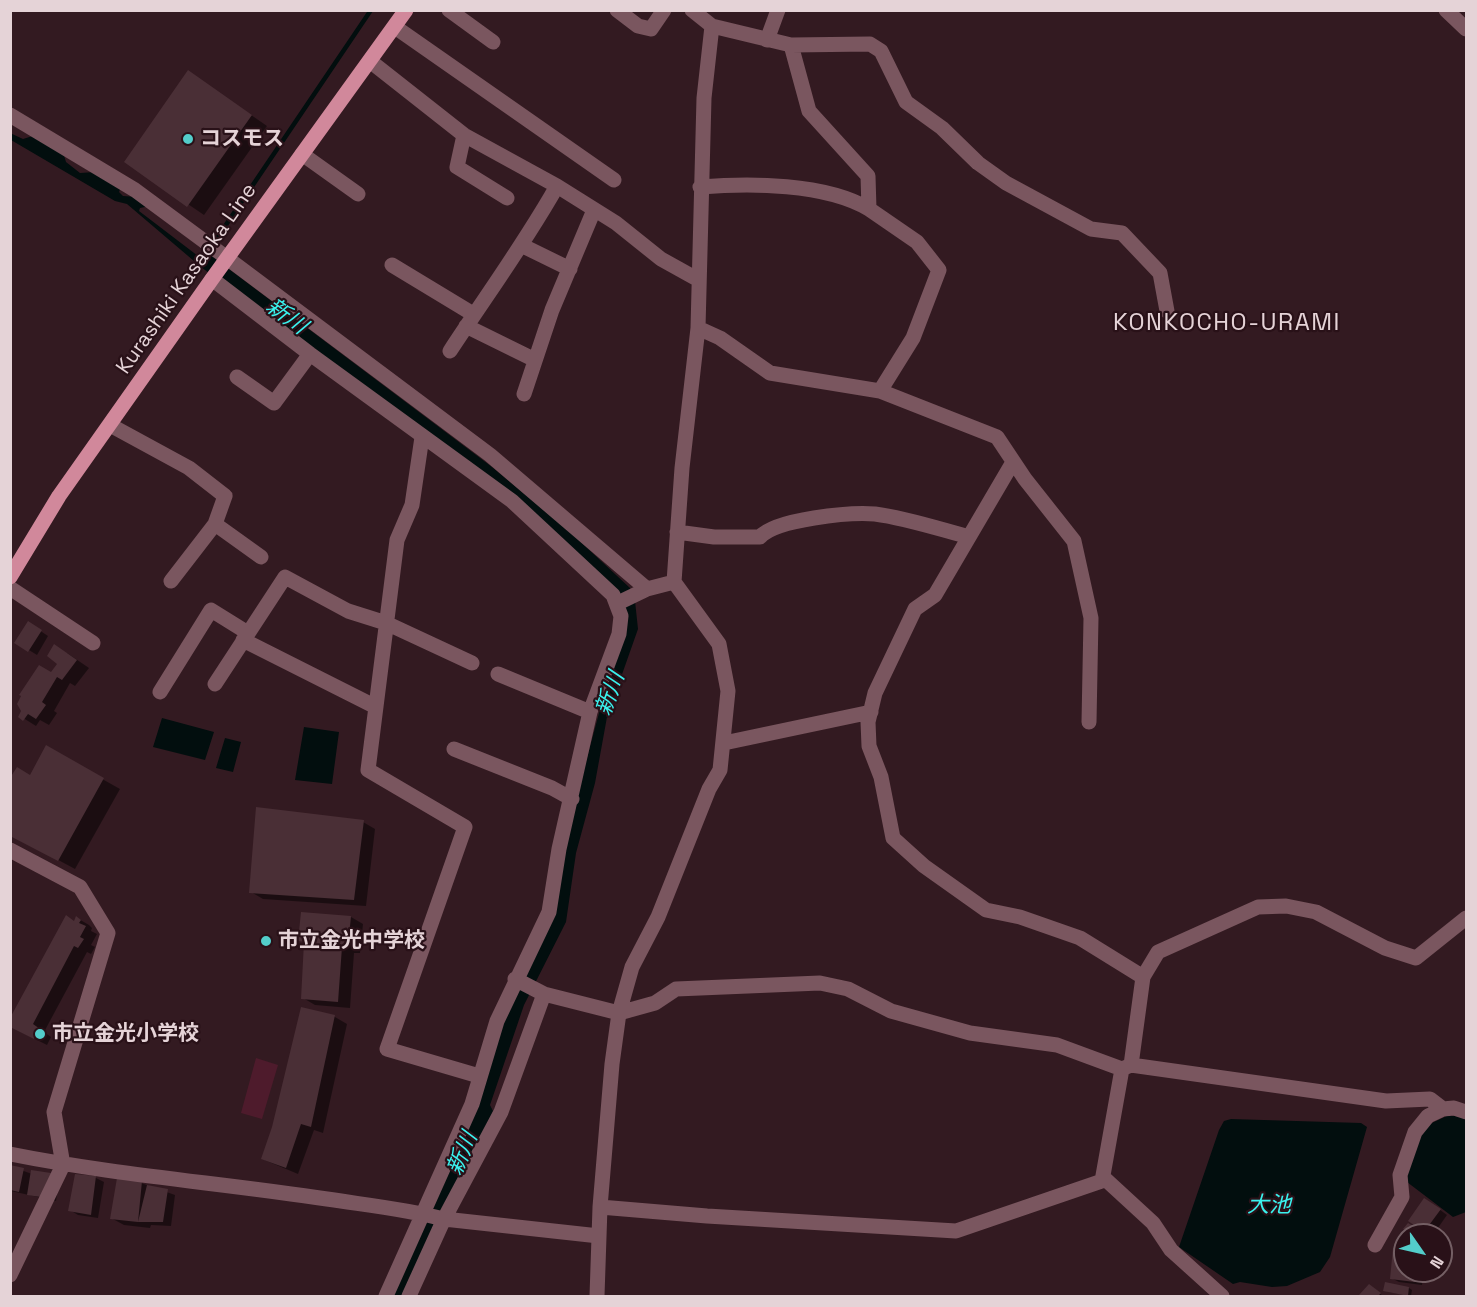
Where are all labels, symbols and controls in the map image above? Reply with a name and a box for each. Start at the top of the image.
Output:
place label: コスモス [200,126,284,152]
marker: コスモス [181,132,195,146]
street label: Kurashiki Kasaoka Line [112,179,262,379]
water label: 新川 [260,293,312,341]
district label: KONKOCHO-URAMI [1113,309,1341,337]
water label: 新川 [591,669,631,719]
place label: 市立金光中学校 [278,928,425,954]
marker: 市立金光中学校 [259,934,273,948]
place label: 市立金光小学校 [52,1021,199,1047]
marker: 市立金光小学校 [33,1027,47,1041]
water label: 新川 [442,1129,484,1179]
water label: 大池 [1247,1193,1291,1219]
north arrow [1393,1223,1453,1283]
text: N [1425,1252,1448,1273]

